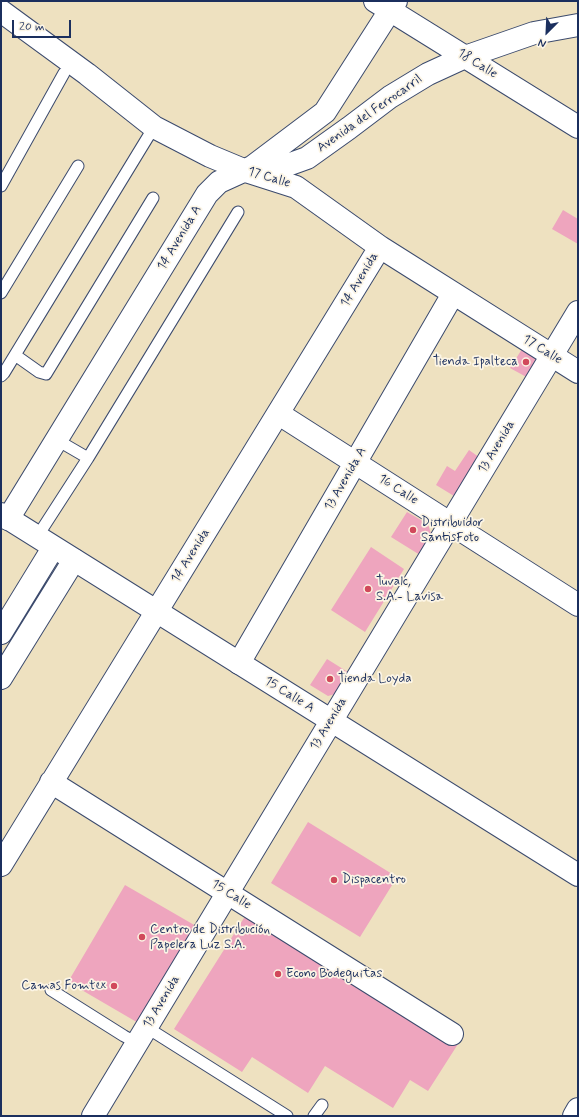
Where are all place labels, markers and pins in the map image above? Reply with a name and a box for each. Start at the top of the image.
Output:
place label: Tienda Ipalteca [433,354,518,370]
marker: Tienda Ipalteca [521,357,531,367]
place label: Distribuidor SantisFoto [421,515,483,546]
marker: Distribuidor SantisFoto [408,525,418,535]
place label: Tuvalc, S.A.- Lavisa [376,574,443,605]
marker: Tuvalc, S.A.- Lavisa [363,584,373,594]
place label: Tienda Loyda [338,671,412,687]
marker: Tienda Loyda [325,674,335,684]
place label: Dispacentro [342,872,406,888]
marker: Dispacentro [329,875,339,885]
place label: Centro de Distribución Papelera Luz S.A. [150,922,270,953]
marker: Centro de Distribución Papelera Luz S.A. [137,932,147,942]
place label: Econo Bodeguitas [286,966,382,982]
marker: Econo Bodeguitas [273,969,283,979]
place label: Camas Fomtex [21,978,106,994]
marker: Camas Fomtex [109,981,119,991]

